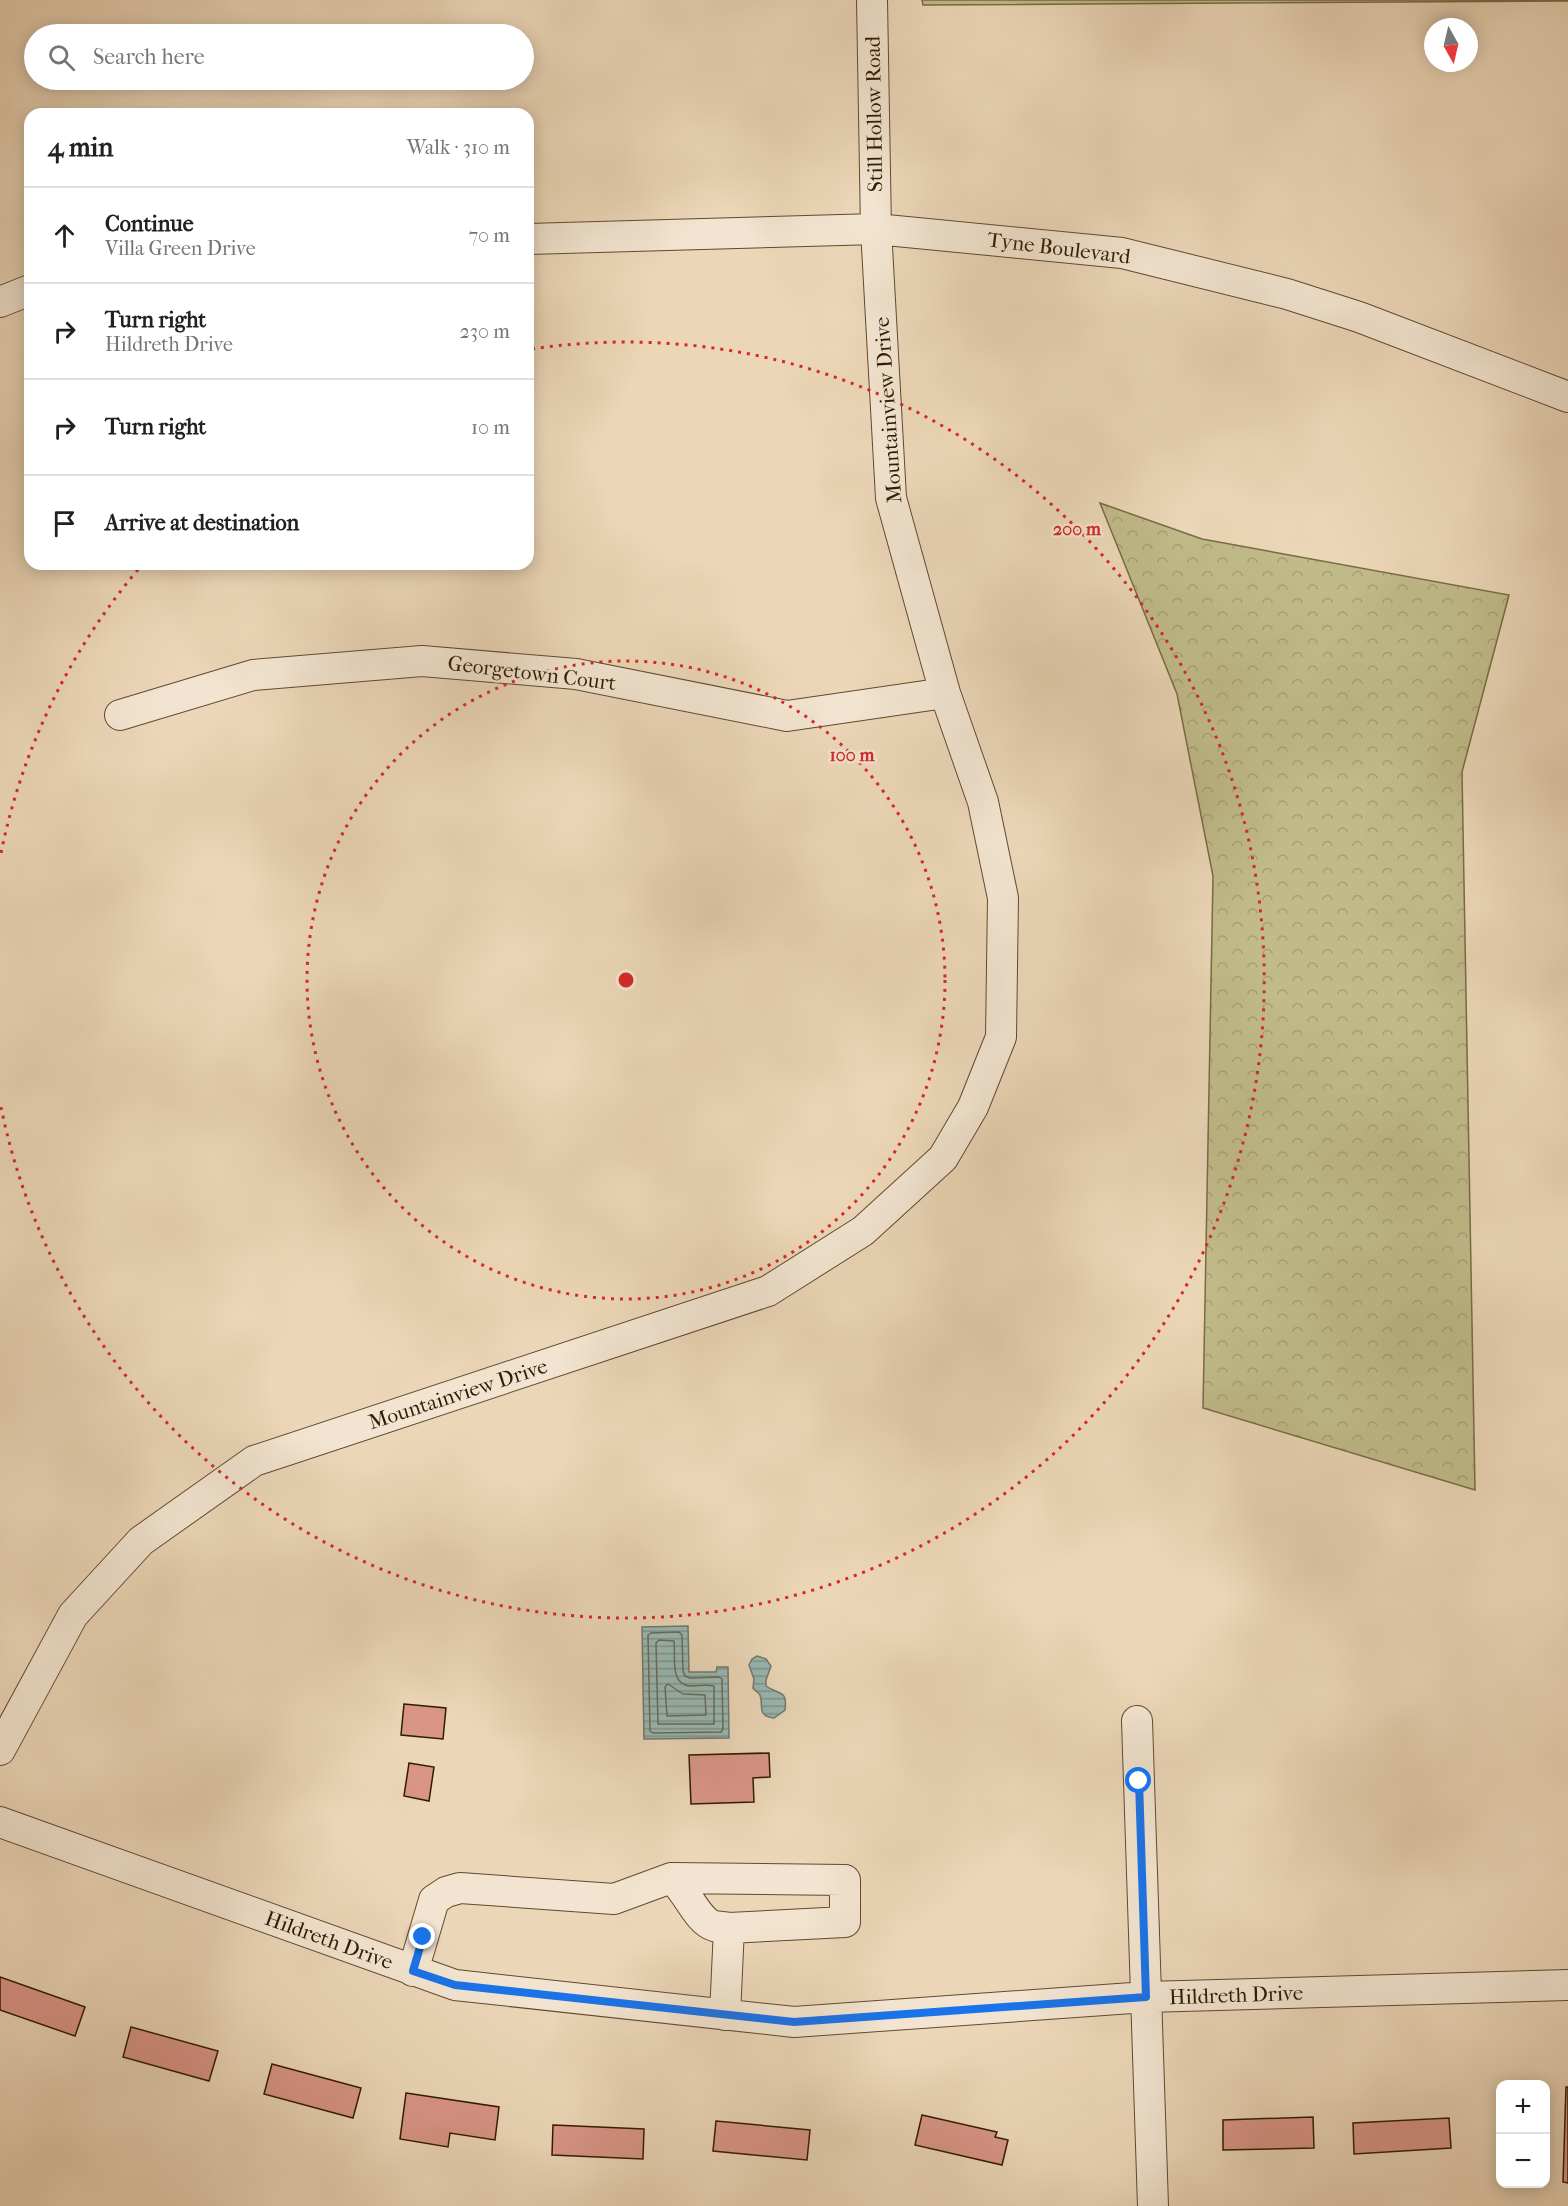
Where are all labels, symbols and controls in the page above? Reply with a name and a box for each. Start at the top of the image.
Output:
north arrow [1424,18,1478,72]
search box [24,24,534,90]
street label: Still Hollow Road [861,35,887,192]
icon: search [45,41,78,74]
text: Search here [93,44,205,70]
text: 4 min [48,132,113,163]
text: Walk · 310 m [407,136,510,159]
text: Continue [105,211,194,237]
icon: ahead [48,219,81,252]
text: 70 m [468,224,510,247]
street label: Tyne Boulevard [986,227,1132,269]
text: Villa Green Drive [105,237,256,260]
text: Turn right [105,307,206,333]
icon: right [48,315,81,348]
street label: Mountainview Drive [870,316,906,504]
text: 230 m [460,320,510,343]
text: Hildreth Drive [105,333,233,356]
icon: right [48,411,81,444]
text: Turn right [105,414,206,440]
text: 10 m [471,416,510,439]
icon: arrive [48,507,81,540]
text: Arrive at destination [105,510,299,536]
text: 200 m [1053,519,1102,540]
street label: Georgetown Court [447,651,618,695]
text: 100 m [829,745,876,766]
centre of rings [616,970,636,990]
street label: Mountainview Drive [365,1354,551,1434]
route start [1125,1767,1151,1793]
street label: Hildreth Drive [262,1906,396,1974]
route end [409,1923,435,1949]
street label: Hildreth Drive [1169,1981,1303,2009]
map controls [1496,2080,1550,2188]
button: + [1496,2080,1550,2134]
button: − [1496,2134,1550,2188]

